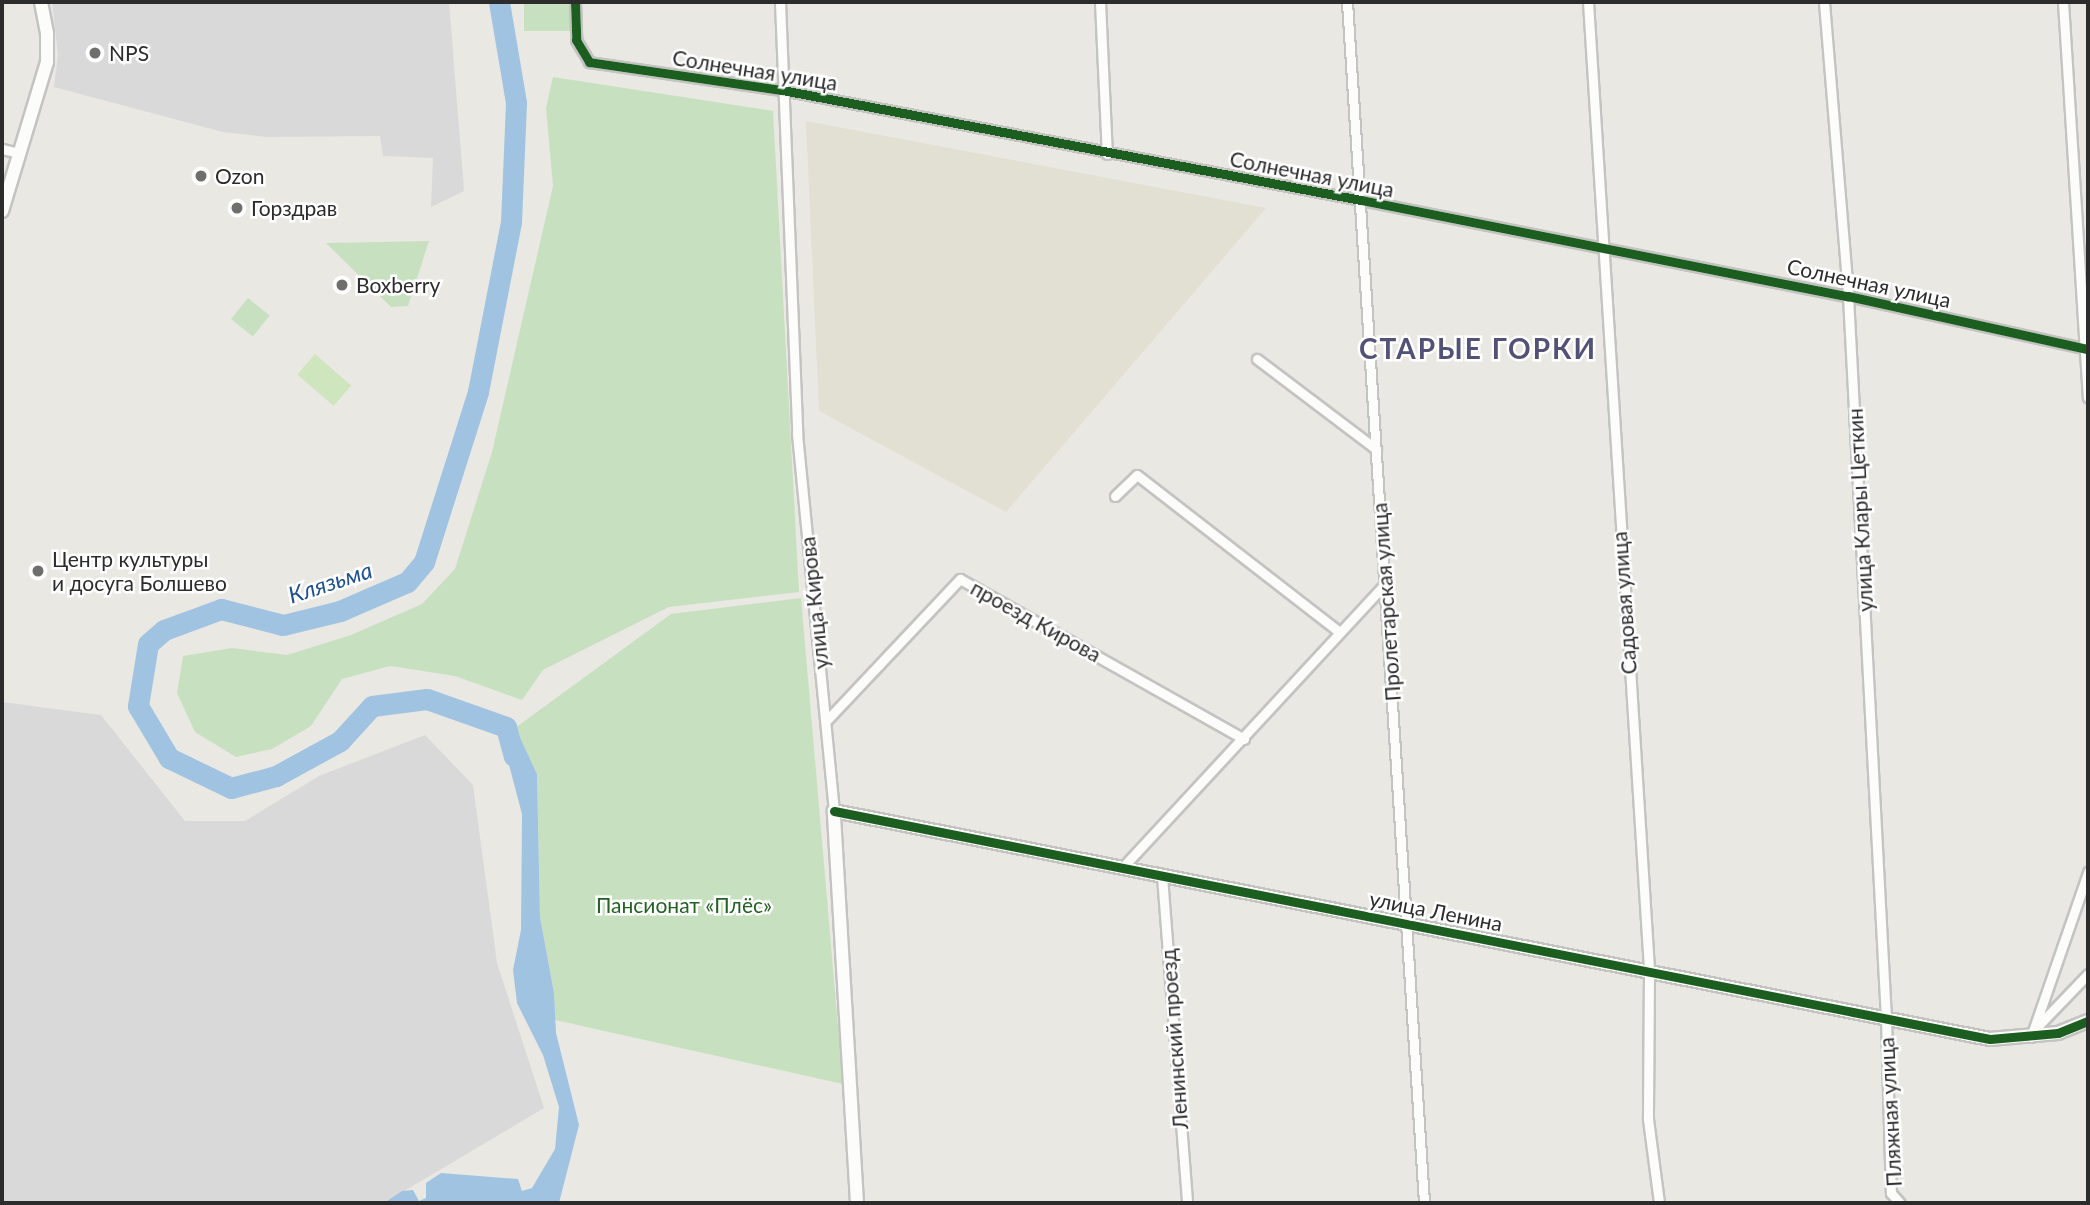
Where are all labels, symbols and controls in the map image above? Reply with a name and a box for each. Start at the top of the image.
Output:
place label: NPS [109,40,149,66]
marker: NPS [87,45,103,61]
street label: Солнечная улица [671,45,839,95]
street label: Солнечная улица [1228,146,1396,202]
place label: Ozon [215,163,264,189]
marker: Ozon [193,168,209,184]
place label: Горздрав [251,195,337,221]
marker: Горздрав [229,200,245,216]
street label: Солнечная улица [1785,253,1953,313]
place label: Boxberry [356,272,440,298]
marker: Boxberry [334,277,350,293]
district label: СТАРЫЕ ГОРКИ [1360,331,1596,365]
street label: улица Клары Цеткин [1842,408,1878,612]
street label: Пролетарская улица [1366,502,1406,702]
street label: Садовая улица [1606,531,1642,675]
street label: улица Кирова [795,535,833,671]
place label: Центр культуры и досуга Болшево [52,546,227,596]
water label: Клязьма [285,556,375,608]
marker: Центр культуры и досуга Болшево [30,563,46,579]
street label: проезд Кирова [967,575,1105,667]
street label: улица Ленина [1367,886,1505,936]
park label: Пансионат «Плёс» [596,892,772,918]
street label: Ленинский проезд [1155,948,1193,1130]
street label: Пляжная улица [1873,1037,1907,1187]

